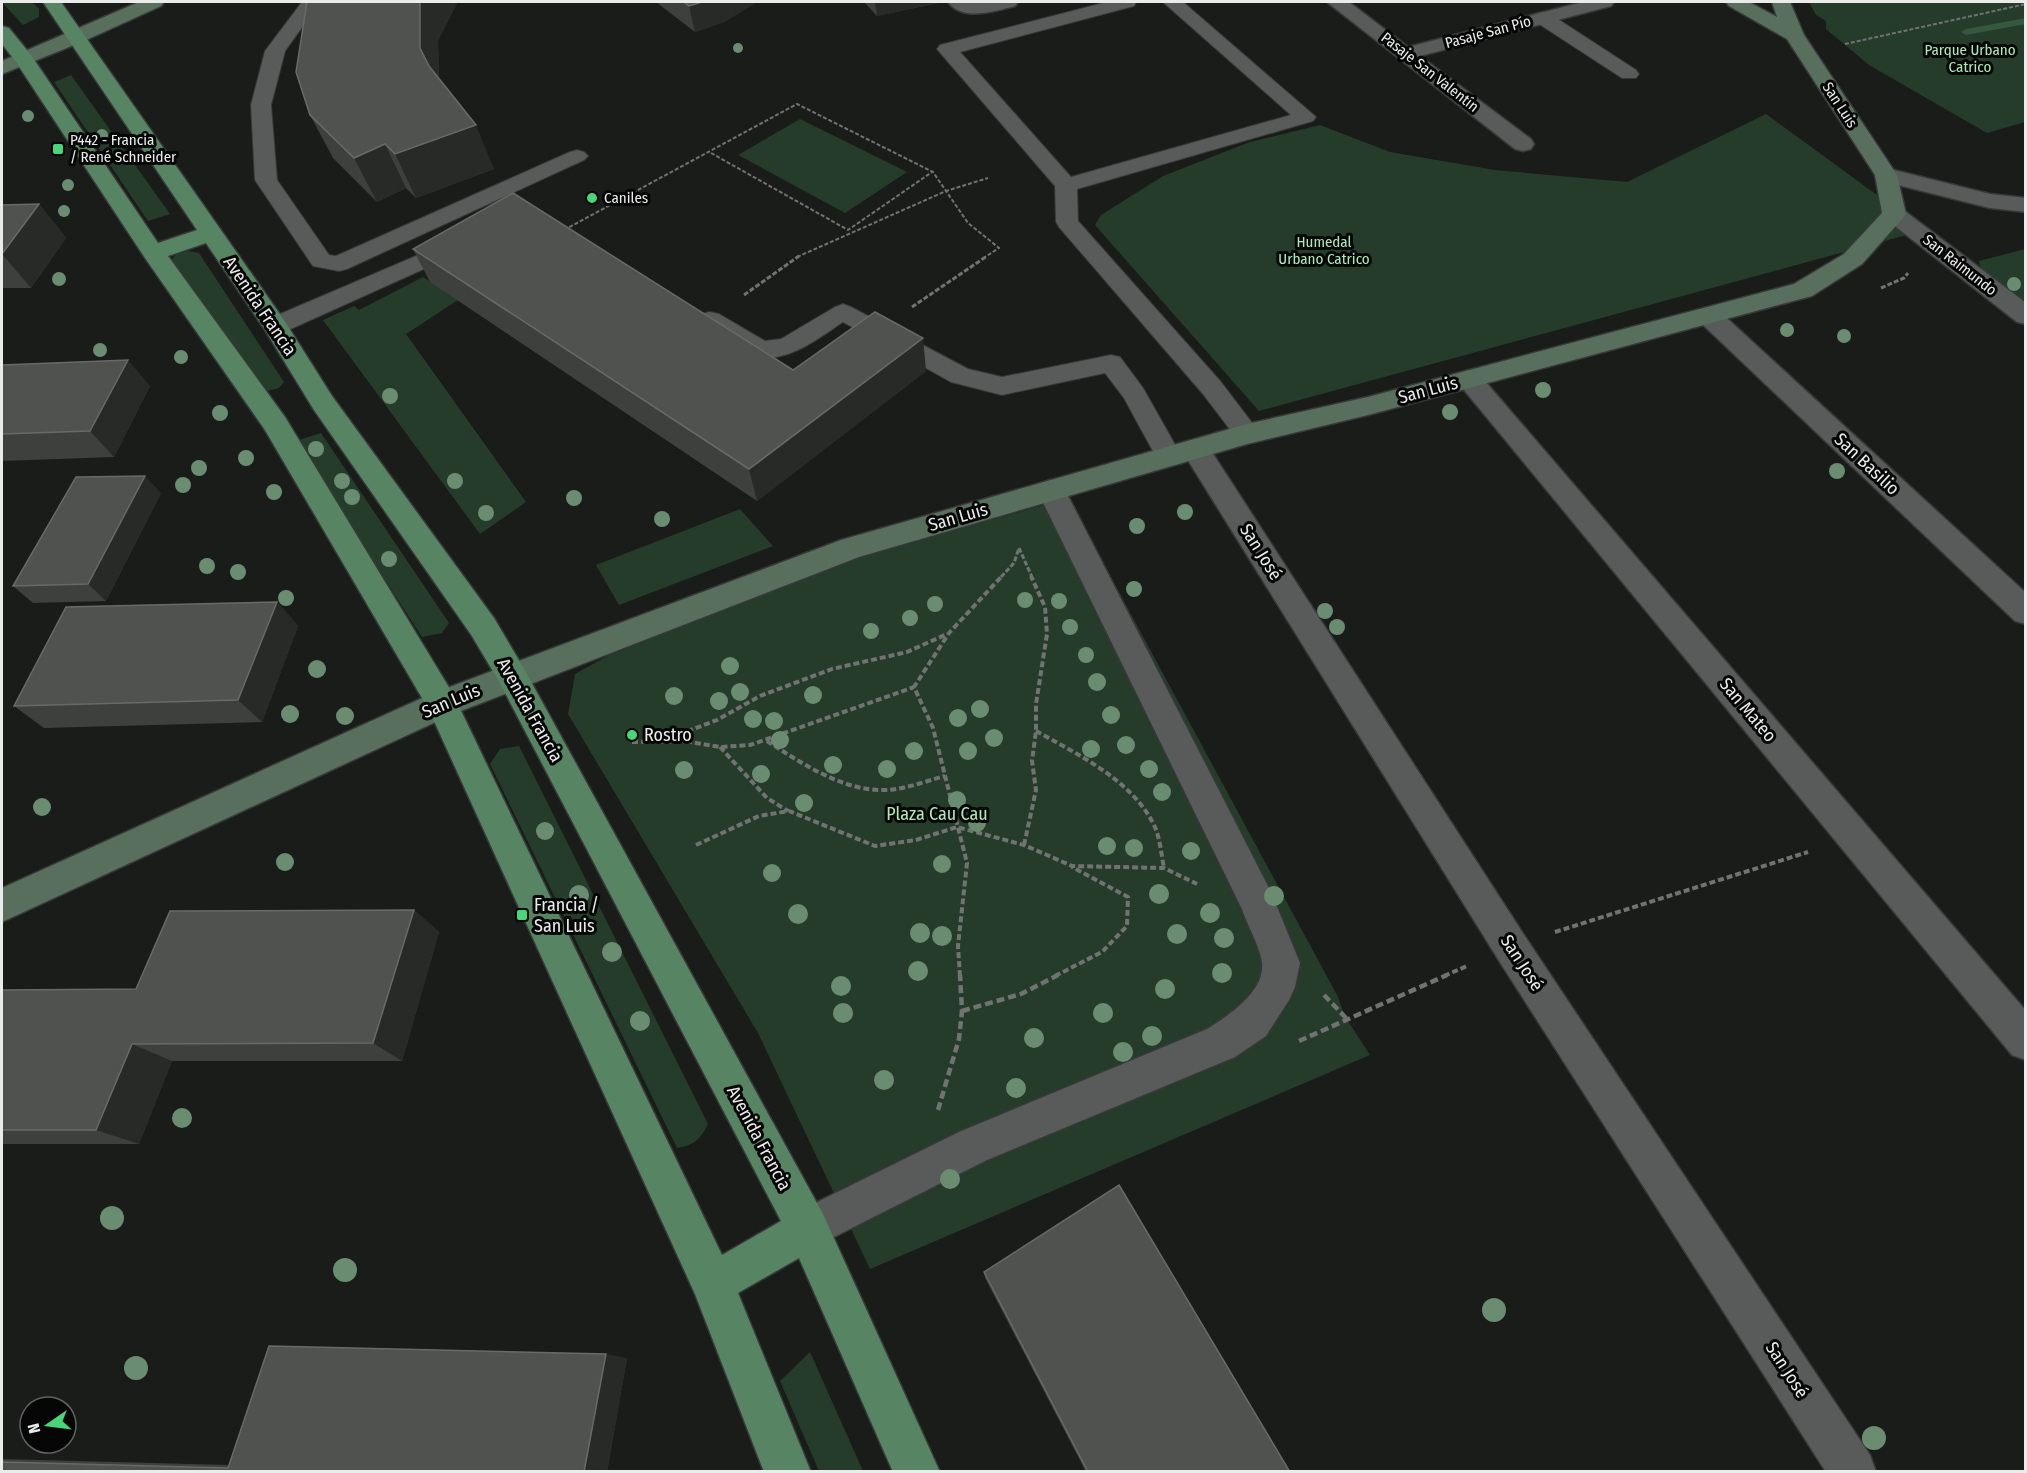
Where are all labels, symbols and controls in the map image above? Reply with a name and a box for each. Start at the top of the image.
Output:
street label: Pasaje San Pío [1443,12,1533,52]
street label: Pasaje San Valentín [1378,28,1482,116]
park label: Parque Urbano Catrico [1924,41,2016,76]
street label: San Luis [1819,79,1861,131]
place label: P442 - Francia / René Schneider [70,131,177,166]
marker: P442 - Francia / René Schneider [51,142,65,156]
place label: Caniles [604,189,648,207]
marker: Caniles [585,191,599,205]
street label: San Raimundo [1920,231,2001,299]
park label: Humedal Urbano Catrico [1278,233,1370,268]
street label: Avenida Francia [219,252,301,360]
street label: San Luis [1396,371,1461,408]
street label: San Basilio [1830,428,1904,500]
street label: San Luis [926,498,991,536]
street label: San José [1235,520,1287,584]
street label: Avenida Francia [492,654,568,766]
street label: San Mateo [1715,673,1781,747]
street label: San Luis [419,679,484,723]
place label: Rostro [644,724,692,746]
marker: Rostro [625,728,639,742]
park label: Plaza Cau Cau [886,803,988,825]
place label: Francia / San Luis [534,894,599,937]
marker: Francia / San Luis [515,908,529,922]
street label: San José [1496,931,1548,995]
street label: Avenida Francia [722,1082,796,1194]
street label: San José [1761,1338,1813,1402]
north arrow [18,1395,78,1455]
text: N [24,1422,44,1435]

